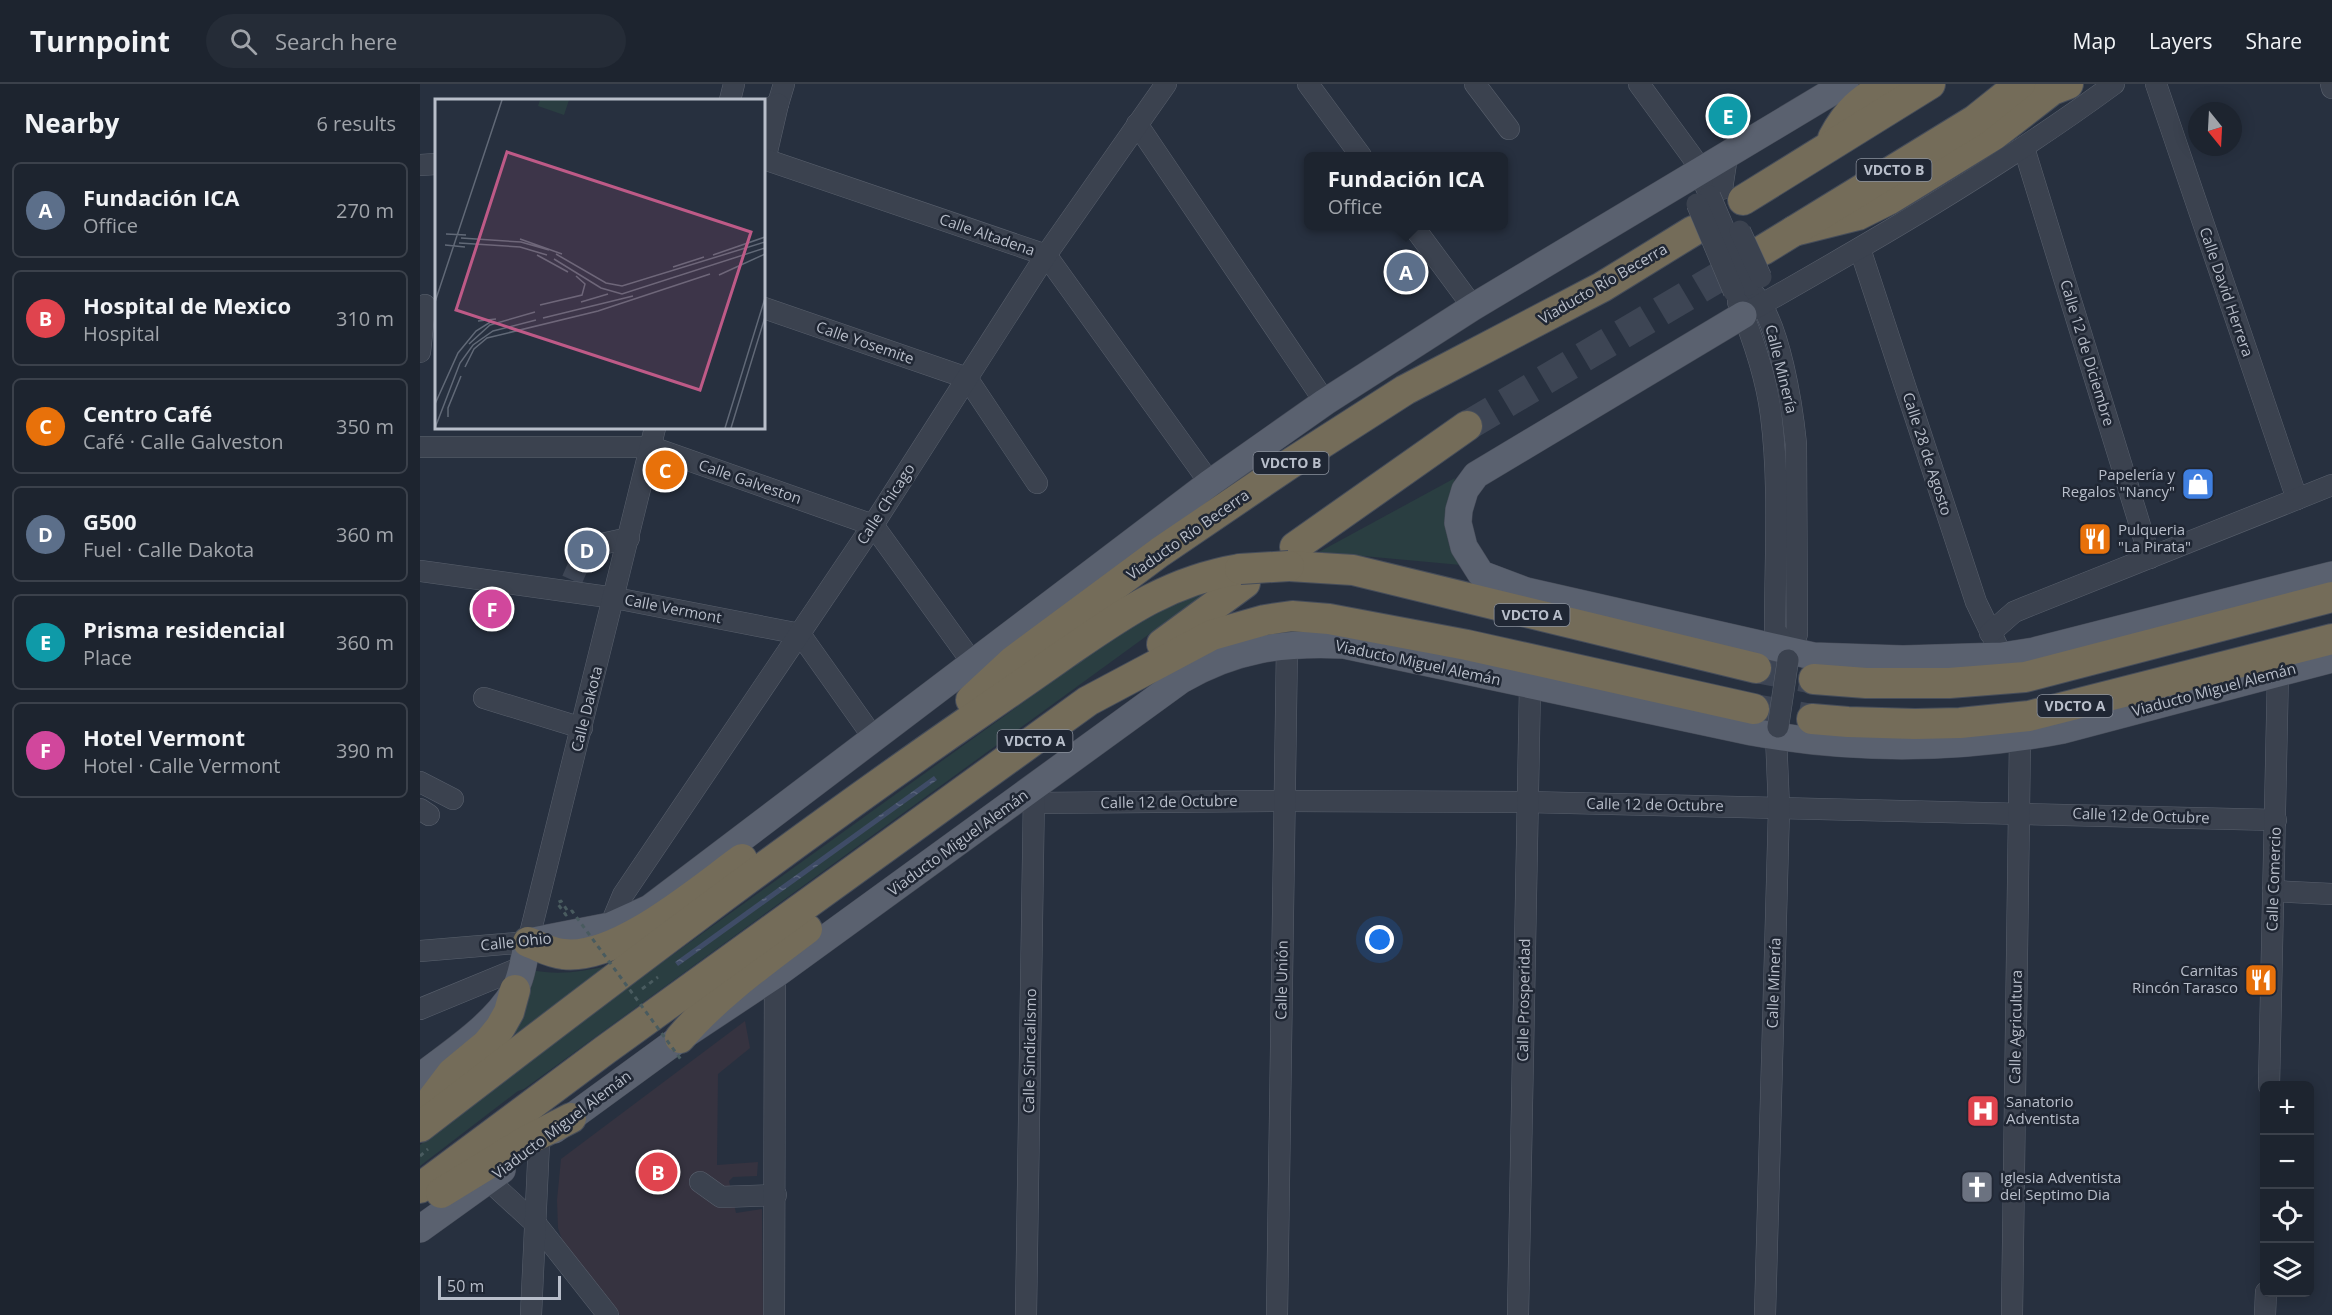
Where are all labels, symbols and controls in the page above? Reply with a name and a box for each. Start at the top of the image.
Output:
search box [206,14,626,68]
text: Turnpoint [30,22,170,60]
icon: search [227,25,260,58]
text: Search here [275,26,397,56]
text: Map [2073,27,2116,55]
text: Layers [2149,27,2213,55]
text: Share [2246,27,2302,55]
pin: E [1708,93,1748,138]
inset map [435,99,765,429]
north arrow [2188,102,2242,156]
text: Nearby [24,105,119,141]
text: 6 results [316,110,396,137]
popup [1304,152,1508,230]
road number: VDCTO B [1856,159,1932,181]
text: Fundación ICA [1328,163,1484,193]
text: Fundación ICA [83,182,240,212]
text: Office [1328,193,1383,220]
text: A [39,197,52,224]
text: 270 m [336,197,394,224]
street label: Calle Altadena [937,208,1038,260]
text: Office [83,212,138,239]
street label: Calle David Herrera [2195,224,2259,359]
street label: Viaducto Río Becerra [1535,238,1670,328]
pin: A [1386,250,1426,294]
street label: Calle 12 de Diciembre [2056,277,2120,428]
text: Hospital de Mexico [83,290,291,320]
text: B [39,305,52,332]
text: 310 m [336,305,394,332]
street label: Calle Yosemite [814,316,917,368]
text: Hospital [83,320,160,347]
street label: Calle Minería [1761,322,1803,415]
street label: Calle 28 de Agosto [1899,390,1957,518]
text: Centro Café [83,398,212,428]
text: C [39,413,52,440]
text: 350 m [336,413,394,440]
text: Café · Calle Galveston [83,428,283,455]
pin: C [646,448,684,492]
road number: VDCTO B [1254,452,1328,474]
street label: Calle Galveston [696,454,804,508]
street label: Calle Chicago [851,459,919,548]
place label: Papelería y Regalos "Nancy" [2062,464,2175,501]
shop icon: Papelería y Regalos "Nancy" [2180,466,2216,502]
street label: Viaducto Río Becerra [1122,484,1253,584]
text: G500 [83,506,137,536]
place label: Pulqueria "La Pirata" [2118,519,2191,556]
text: D [38,521,53,548]
text: 360 m [336,521,394,548]
restaurant icon: Pulqueria "La Pirata" [2077,521,2113,557]
pin: D [568,528,606,572]
text: Fuel · Calle Dakota [83,536,254,563]
pin: F [472,586,512,632]
street label: Calle Vermont [623,589,724,627]
road number: VDCTO A [1494,604,1570,626]
text: Prisma residencial [83,614,285,644]
text: E [40,629,51,656]
text: 360 m [336,629,394,656]
street label: Viaducto Miguel Alemán [1334,635,1503,689]
text: Place [83,644,132,671]
street label: Viaducto Miguel Alemán [2130,658,2298,721]
street label: Calle Dakota [566,664,606,754]
road number: VDCTO A [2038,695,2112,717]
text: Hotel Vermont [83,722,245,752]
road number: VDCTO A [998,730,1072,752]
text: F [40,737,51,764]
text: 390 m [336,737,394,764]
text: Hotel · Calle Vermont [83,752,280,779]
street label: Viaducto Miguel Alemán [883,785,1032,900]
street label: Calle 12 de Octubre [1100,790,1238,812]
street label: Calle 12 de Octubre [1586,793,1724,815]
street label: Calle 12 de Octubre [2072,803,2210,827]
street label: Calle Comercio [2261,826,2285,932]
your location [1365,925,1394,954]
street label: Calle Ohio [479,927,552,955]
street label: Calle Minería [1761,937,1785,1029]
street label: Calle Prosperidad [1512,938,1534,1062]
street label: Calle Unión [1270,940,1292,1020]
place label: Carnitas Rincón Tarasco [2132,960,2238,997]
restaurant icon: Carnitas Rincón Tarasco [2243,962,2279,998]
street label: Calle Agricultura [2004,970,2026,1084]
street label: Calle Sindicalismo [1018,988,1040,1114]
street label: Viaducto Miguel Alemán [488,1065,635,1183]
map controls [2260,1081,2314,1297]
button: + [2260,1081,2314,1135]
place label: Sanatorio Adventista [2006,1091,2080,1128]
hospital icon: Sanatorio Adventista [1965,1093,2001,1129]
button: − [2260,1135,2314,1189]
pin: B [638,1150,678,1194]
place label: Iglesia Adventista del Septimo Dia [2000,1167,2121,1204]
church icon: Iglesia Adventista del Septimo Dia [1959,1169,1995,1205]
button: locate [2260,1189,2314,1243]
button: layers [2260,1243,2314,1297]
scale bar [438,1273,561,1300]
text: 50 m [447,1275,484,1297]

